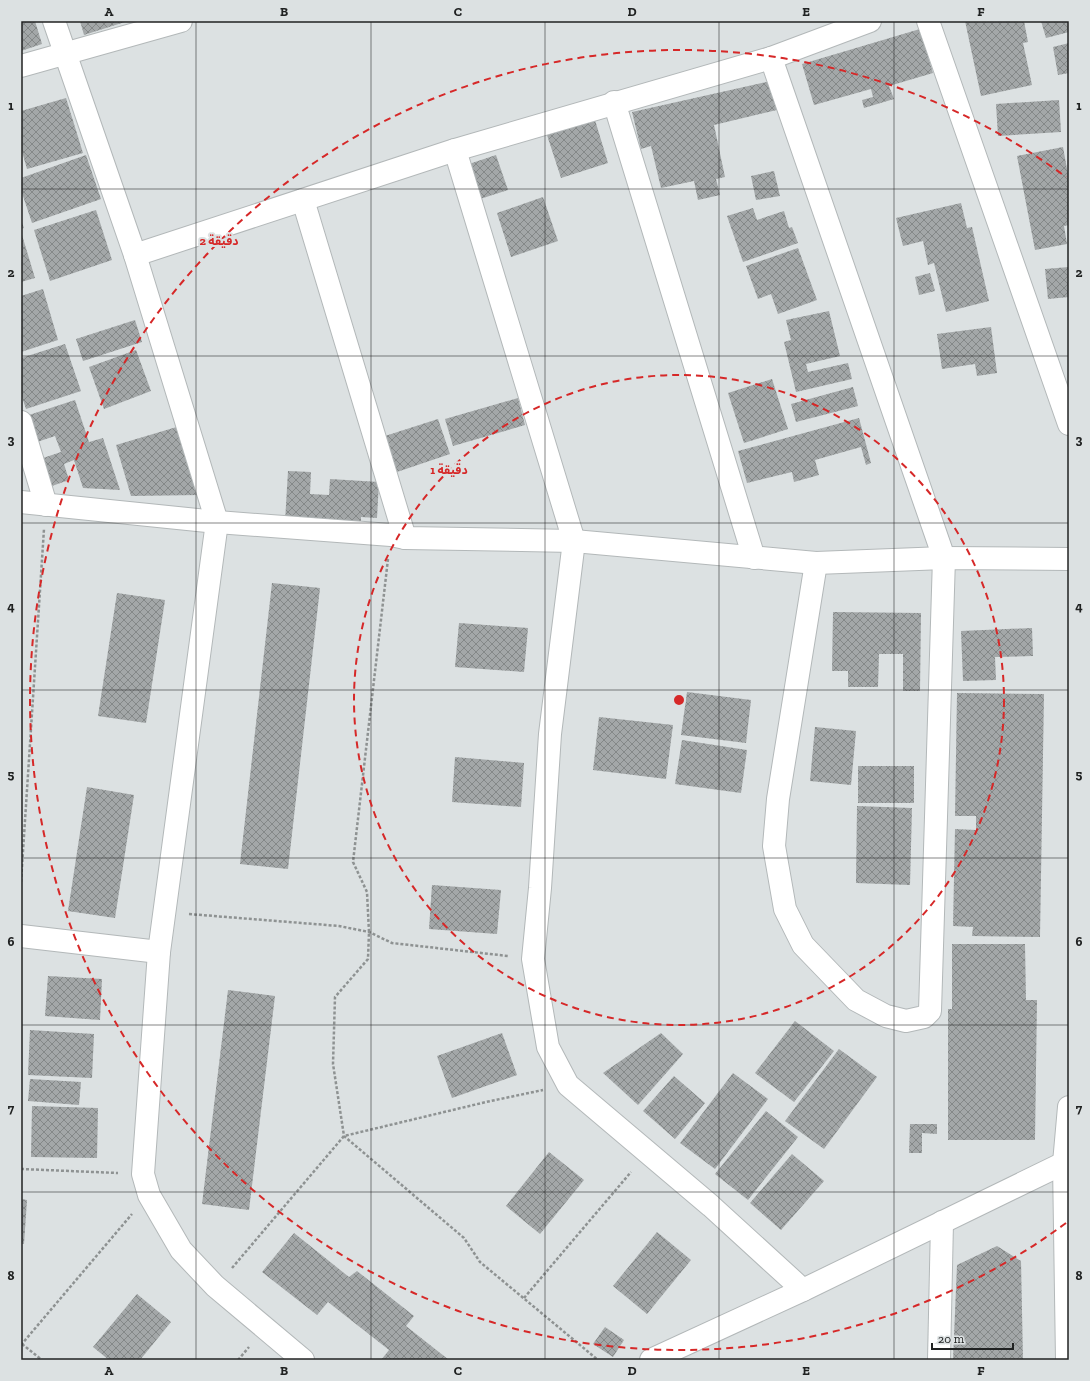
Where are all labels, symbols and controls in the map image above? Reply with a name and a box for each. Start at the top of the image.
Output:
text: A [105,4,114,19]
text: B [280,4,288,19]
text: C [454,4,462,19]
text: D [627,4,637,19]
text: E [802,4,810,19]
text: F [977,4,985,19]
text: 1 [8,98,14,113]
text: 1 [1076,98,1082,113]
text: 2 دقيقة [200,234,238,248]
text: 2 [8,265,15,280]
text: 2 [1076,265,1083,280]
text: 3 [8,432,15,447]
text: 3 [1076,432,1083,447]
text: 1 دقيقة [430,463,468,477]
text: 4 [7,599,15,614]
text: 4 [1075,599,1083,614]
centre of rings [672,693,686,707]
text: 5 [8,767,15,782]
text: 5 [1076,767,1083,782]
text: 6 [8,934,15,949]
text: 6 [1076,934,1083,949]
text: 7 [8,1101,15,1116]
text: 7 [1076,1101,1083,1116]
text: 8 [7,1268,15,1283]
text: 8 [1075,1268,1083,1283]
scale bar [932,1325,1013,1351]
text: 20 m [938,1332,965,1346]
text: A [105,1363,114,1378]
text: B [280,1363,288,1378]
text: C [454,1363,462,1378]
text: D [627,1363,637,1378]
text: E [802,1363,810,1378]
text: F [977,1363,985,1378]

